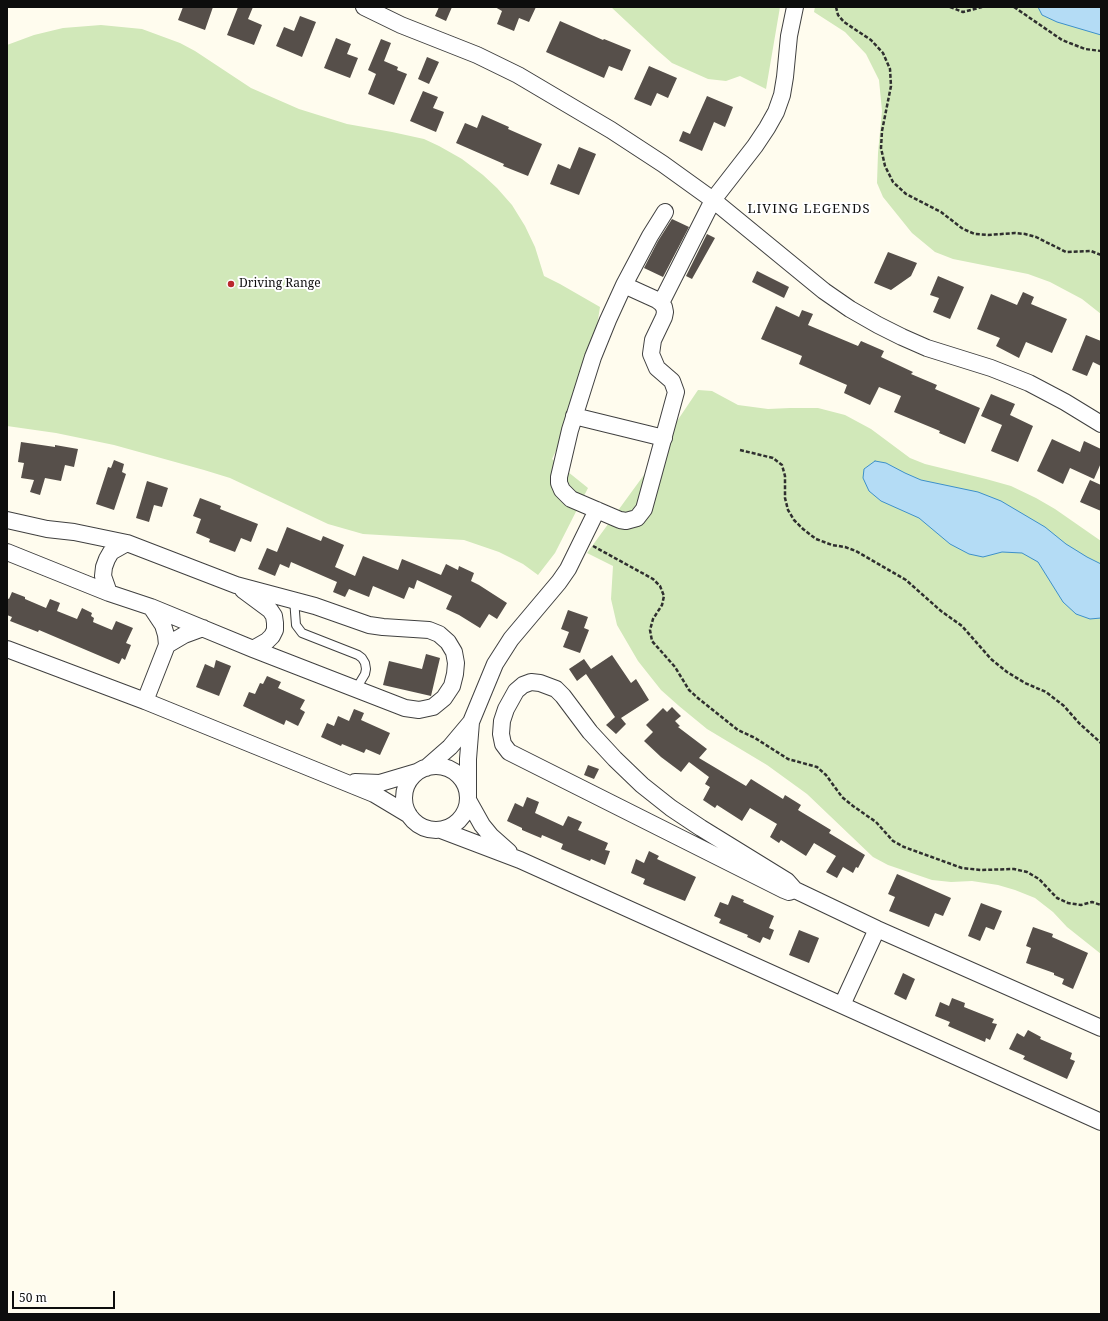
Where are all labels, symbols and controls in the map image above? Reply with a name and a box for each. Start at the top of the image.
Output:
district label: LIVING LEGENDS [747,201,871,217]
place label: Driving Range [239,277,321,291]
marker: Driving Range [226,279,236,289]
scale bar [14,1283,117,1309]
text: 50 m [19,1289,47,1306]

